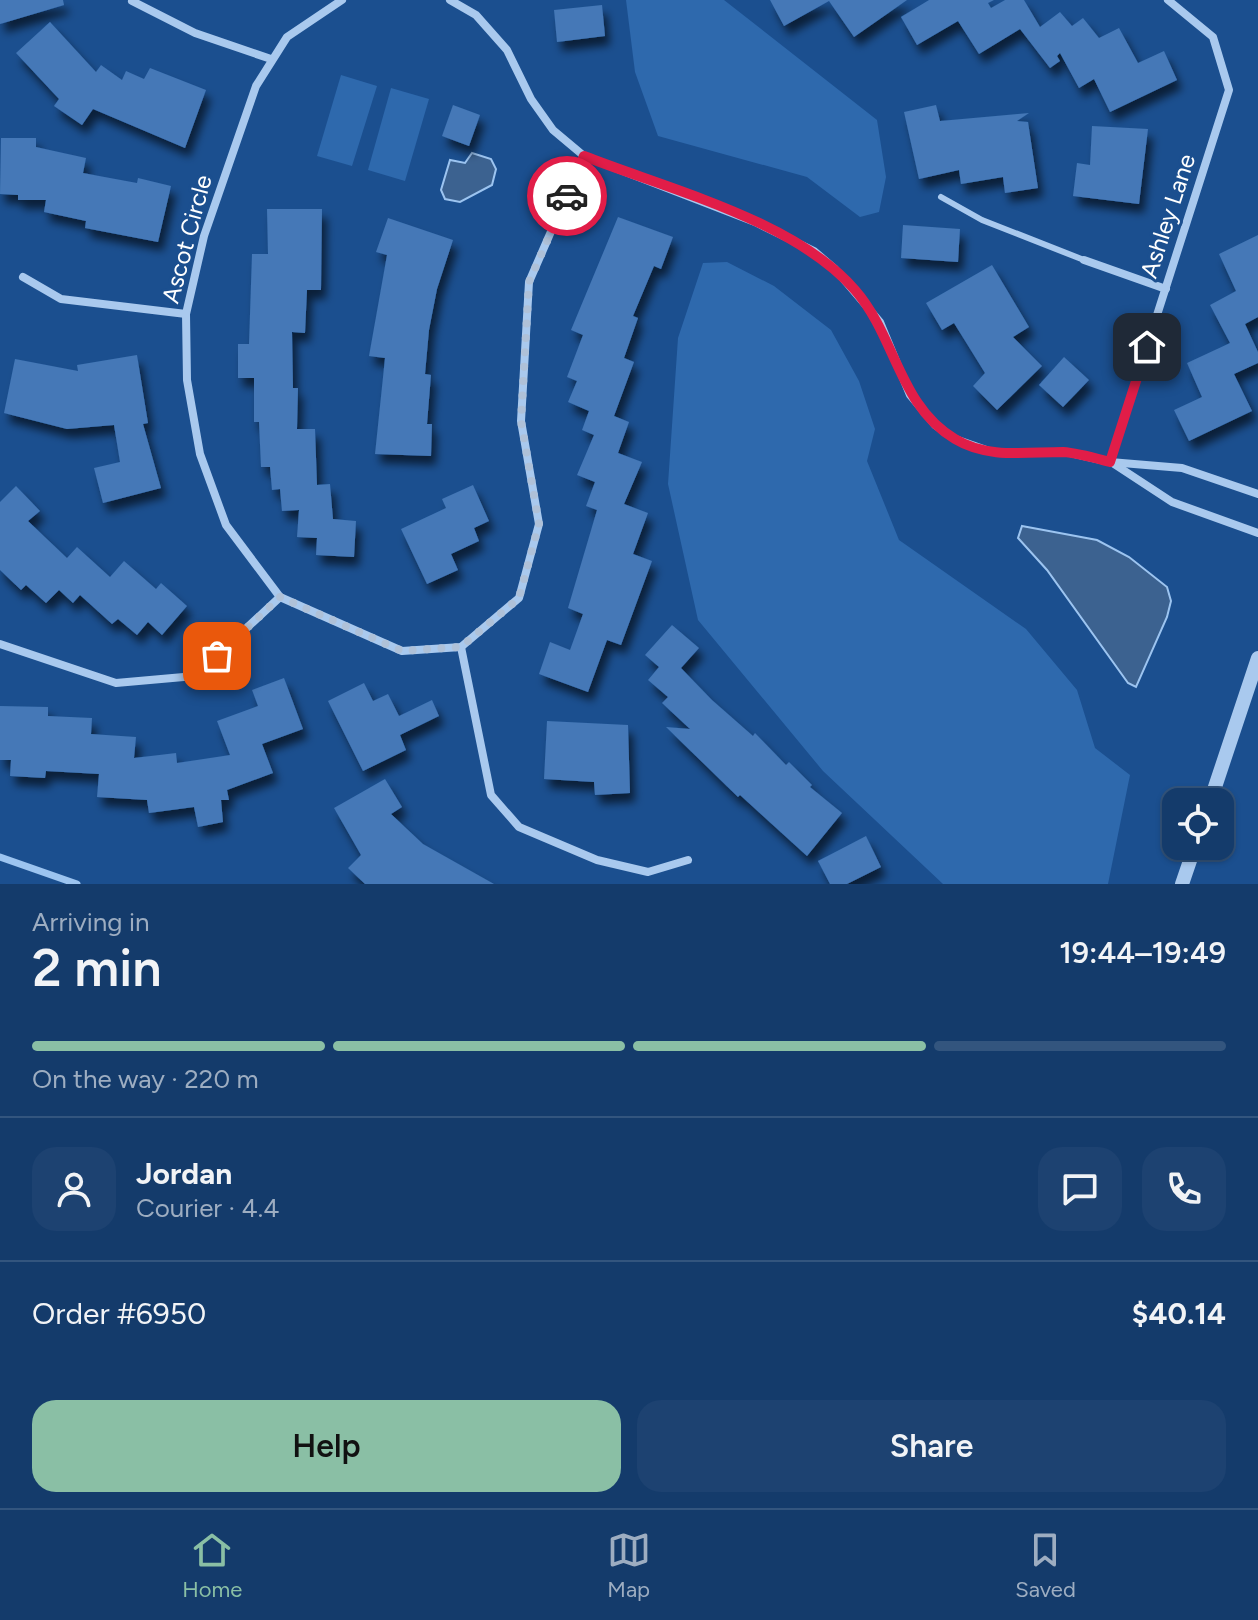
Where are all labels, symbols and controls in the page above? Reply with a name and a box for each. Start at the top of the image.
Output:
street label: Ashley Lane [1134,150,1201,282]
courier [527,156,607,236]
street label: Ascot Circle [155,172,218,306]
icon: car [545,174,589,218]
pin [1113,313,1181,381]
icon: home [1125,325,1169,369]
pin [183,622,251,690]
icon: bag [195,634,239,678]
map controls [1162,788,1234,860]
button: locate [1162,788,1234,860]
text: Arriving in [32,906,150,938]
text: 19:44–19:49 [1059,934,1226,971]
text: 2 min [32,937,161,999]
text: On the way · 220 m [32,1063,259,1095]
button: person [32,1147,116,1231]
button: chat [1038,1147,1122,1231]
button: phone [1142,1147,1226,1231]
text: Jordan [136,1155,232,1192]
text: Courier · 4.4 [136,1192,279,1224]
text: Order #6950 [32,1295,206,1332]
text: $40.14 [1132,1295,1226,1332]
button: Help [32,1400,621,1492]
button: Share [637,1400,1226,1492]
tab: Home [182,1528,242,1603]
tab: Map [607,1528,651,1603]
tab: Saved [1015,1528,1076,1603]

